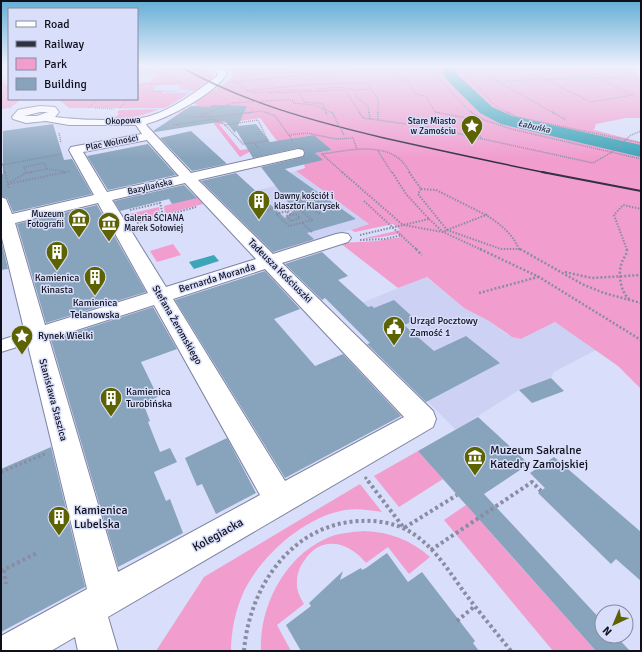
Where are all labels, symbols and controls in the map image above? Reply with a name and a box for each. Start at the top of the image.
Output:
legend [8,8,138,100]
text: Road [44,17,70,32]
text: Railway [44,37,84,52]
text: Park [44,57,67,72]
text: Building [44,77,87,92]
place icon: Stare Miasto w Zamościu [459,113,485,146]
street label: Okopowa [105,115,141,127]
place label: Stare Miasto w Zamościu [408,116,456,137]
water label: Łabuńka [517,118,552,136]
street label: Plac Wolności [85,133,139,153]
street label: Bazyliańska [126,176,174,198]
building icon: Dawny kościół i klasztor Klarysek [246,188,272,221]
place label: Dawny kościół i klasztor Klarysek [274,191,340,212]
museum icon: Muzeum Fotografii [66,206,92,239]
place label: Muzeum Fotografii [27,209,64,230]
museum icon: Galeria ŚCIANA Marek Sołowiej [96,210,122,243]
place label: Galeria ŚCIANA Marek Sołowiej [124,211,185,234]
street label: Tadeusza Kościuszki [245,236,315,306]
building icon: Kamienica Kinasta [44,239,70,272]
street label: Bernarda Moranda [177,261,257,295]
building icon: Kamienica Telanowska [82,264,108,297]
place label: Kamienica Kinasta [35,272,79,296]
street label: Stefana Żeromskiego [149,283,205,367]
place label: Kamienica Telanowska [70,297,120,321]
public building icon: Urząd Pocztowy Zamość 1 [381,314,407,347]
place label: Urząd Pocztowy Zamość 1 [410,315,478,339]
place icon: Rynek Wielki [9,323,35,356]
place label: Rynek Wielki [38,330,93,342]
street label: Stanisława Staszica [36,357,70,443]
building icon: Kamienica Turobińska [98,385,124,418]
place label: Kamienica Turobińska [126,386,172,410]
place label: Muzeum Sakralne Katedry Zamojskiej [490,443,588,472]
museum icon: Muzeum Sakralne Katedry Zamojskiej [462,444,488,477]
place label: Kamienica Lubelska [74,503,128,532]
building icon: Kamienica Lubelska [46,504,72,537]
street label: Kolegiacka [190,515,246,555]
north arrow [594,604,634,644]
text: N [600,623,615,638]

